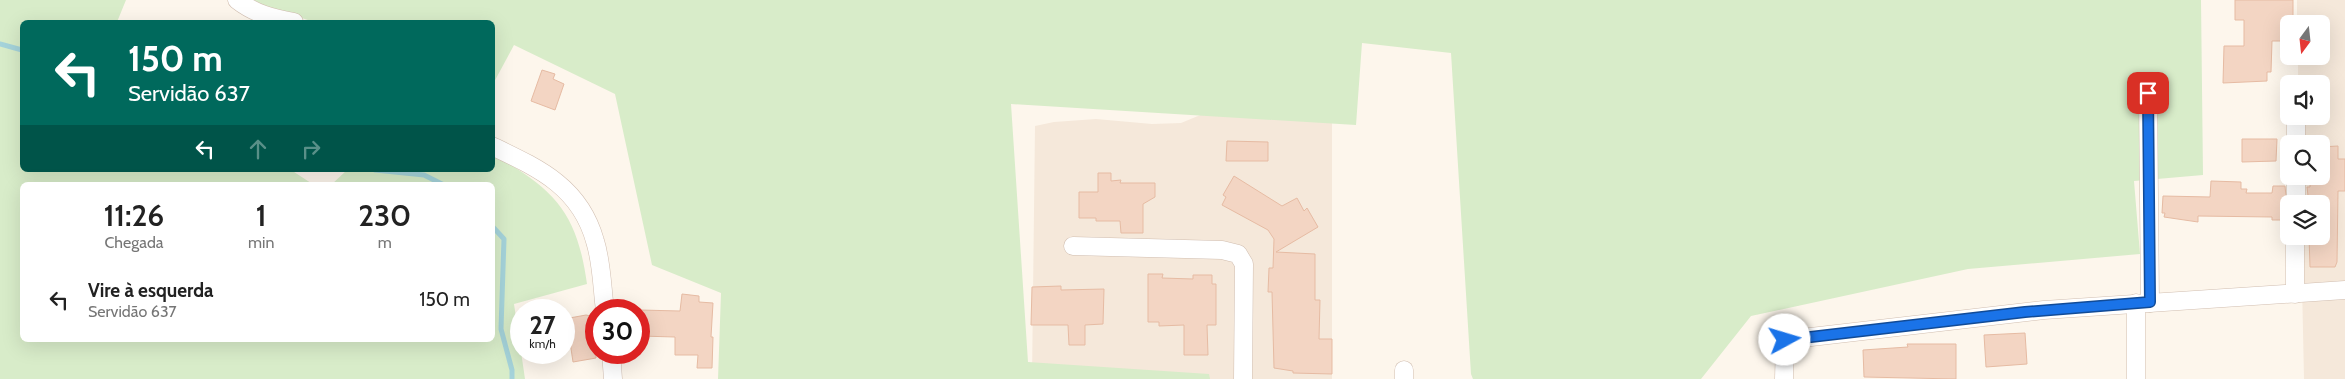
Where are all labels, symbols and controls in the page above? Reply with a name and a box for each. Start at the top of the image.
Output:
north arrow [2280,15,2330,65]
map controls [2280,15,2330,245]
text: 150 m [128,37,223,80]
icon: left [45,40,110,105]
pin [2127,72,2169,114]
button: sound [2280,75,2330,125]
icon: arrive [2134,79,2162,107]
text: Servidão 637 [128,80,250,107]
icon: left [191,135,219,163]
icon: ahead [244,135,272,163]
icon: right [297,135,325,163]
button: search [2280,135,2330,185]
button: layers [2280,195,2330,245]
text: 11:26 [104,197,164,234]
text: 1 [256,197,266,234]
text: 230 [358,197,411,234]
text: Chegada [105,233,163,252]
text: min [248,233,274,252]
text: m [378,233,392,252]
text: Vire à esquerda [88,279,214,302]
icon: left [45,286,73,314]
text: 150 m [419,288,470,311]
speed limit sign: 30 [585,299,650,364]
text: Servidão 637 [88,302,177,321]
text: 27 [530,310,555,340]
position arrow [1758,313,1810,365]
text: km/h [529,336,556,351]

